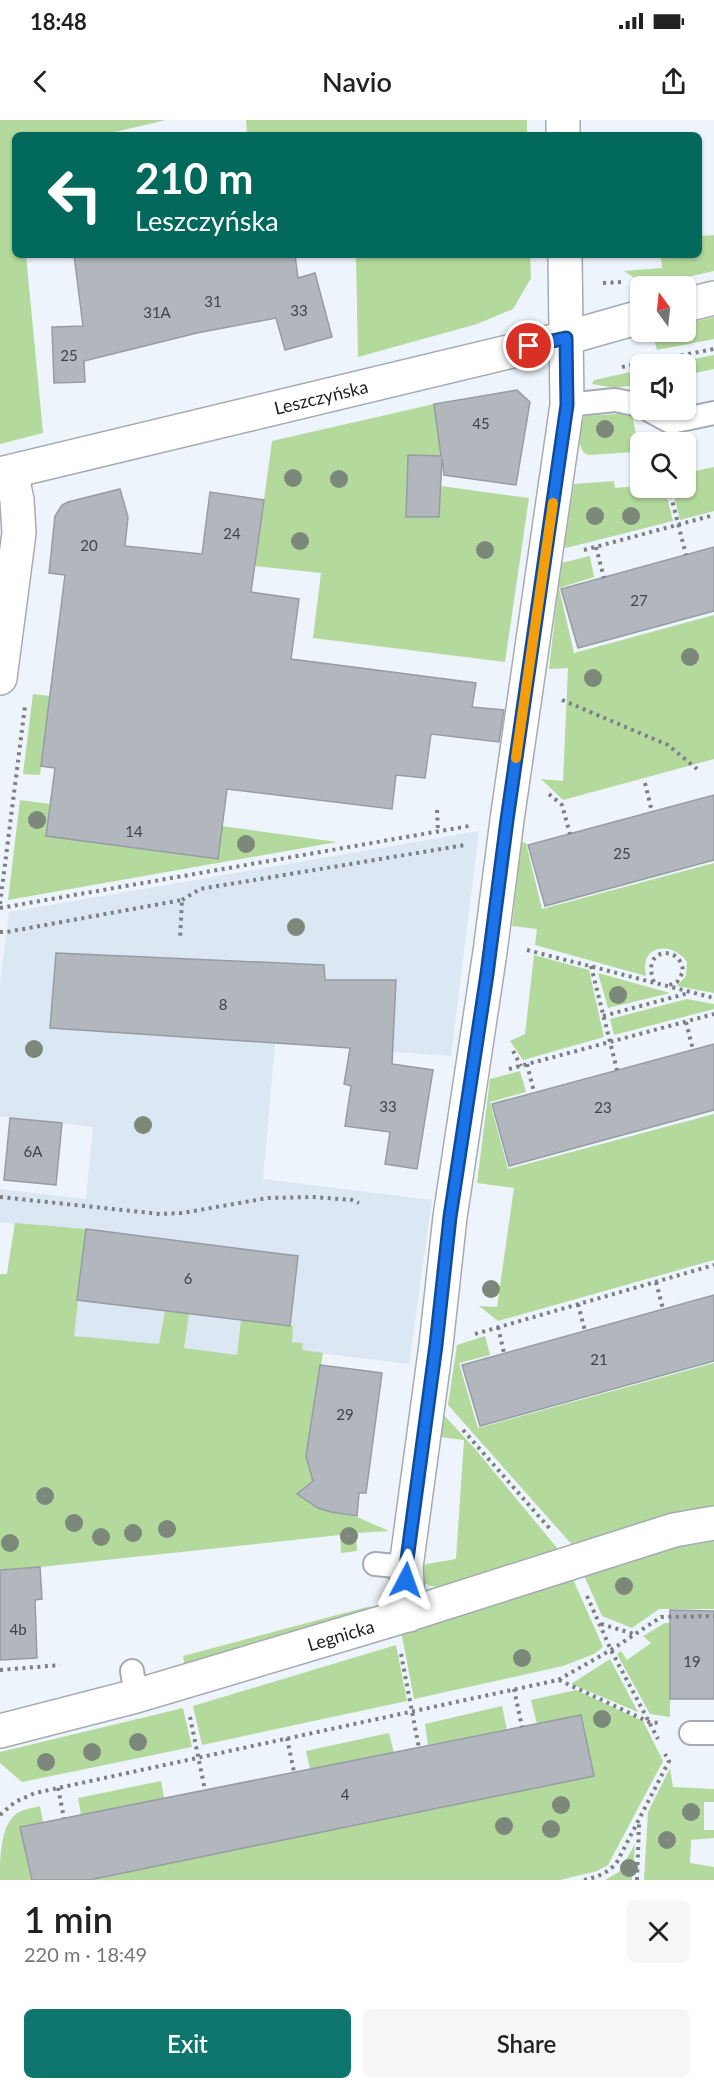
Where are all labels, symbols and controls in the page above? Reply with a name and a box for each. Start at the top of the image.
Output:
text: 18:48 [30,8,87,35]
icon: back [24,65,57,98]
text: Navio [322,65,392,98]
icon: share [657,65,690,98]
text: 210 m [135,153,253,203]
icon: left [36,156,114,234]
text: Leszczyńska [135,204,279,237]
north arrow [630,276,696,342]
map controls [630,276,696,498]
house number: 31 [204,292,222,310]
house number: 33 [290,301,308,319]
house number: 31A [143,303,172,321]
pin [503,320,554,371]
icon: arrive [512,329,545,362]
house number: 25 [60,346,78,364]
button: sound [630,354,696,420]
street label: Leszczyńska [272,375,370,419]
house number: 45 [472,414,490,432]
button: search [630,432,696,498]
house number: 24 [223,524,241,542]
house number: 20 [80,536,98,554]
house number: 27 [630,591,648,609]
house number: 14 [125,822,143,840]
house number: 25 [613,844,631,862]
house number: 8 [219,995,227,1013]
house number: 33 [379,1097,397,1115]
house number: 23 [594,1098,612,1116]
house number: 6A [24,1142,43,1160]
house number: 6 [184,1269,193,1287]
house number: 21 [590,1350,608,1368]
house number: 29 [336,1405,354,1423]
position arrow [374,1548,438,1612]
street label: Legnicka [305,1615,377,1655]
house number: 4b [9,1620,27,1638]
house number: 19 [683,1652,701,1670]
house number: 4 [341,1785,350,1803]
text: 1 min [24,1897,113,1941]
button: close [627,1900,690,1963]
text: 220 m · 18:49 [24,1942,147,1966]
button: Exit [24,2009,351,2078]
button: Share [363,2009,690,2078]

